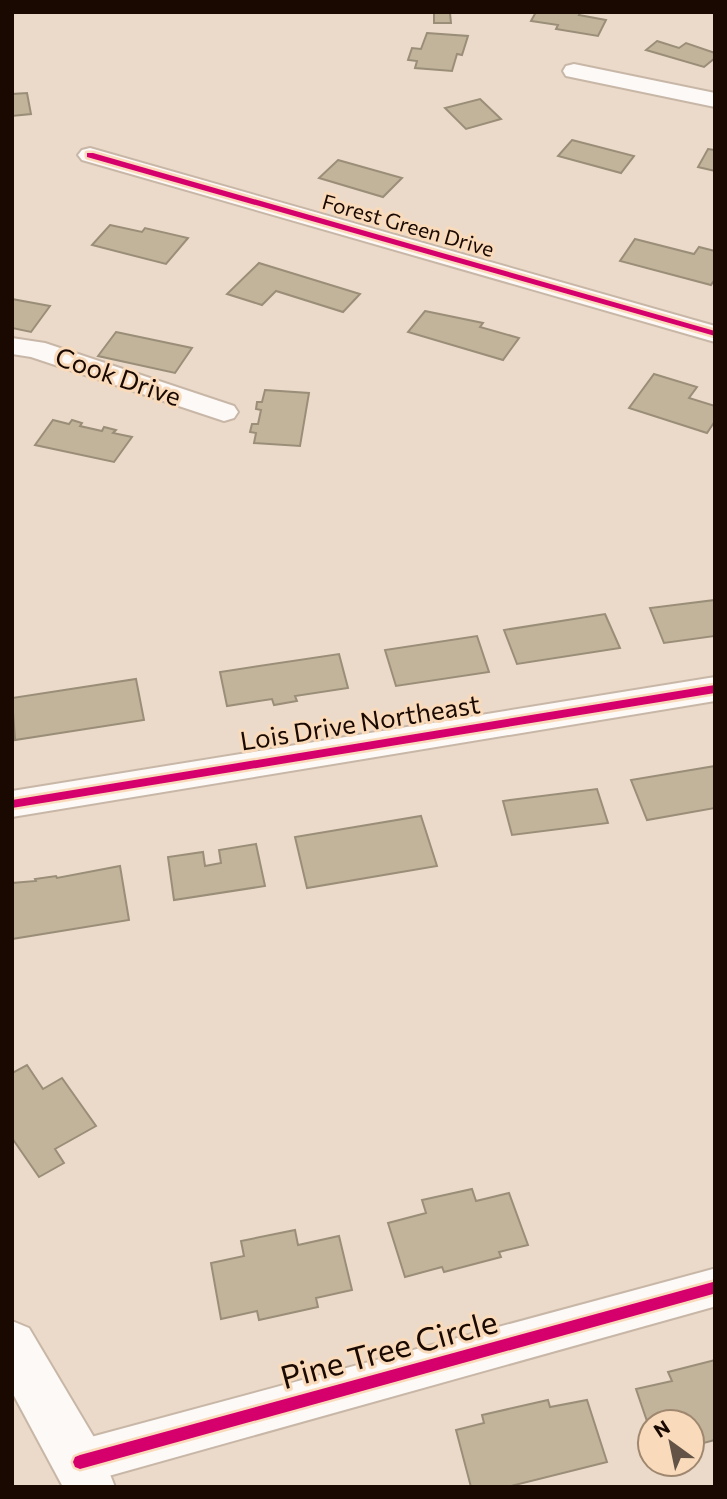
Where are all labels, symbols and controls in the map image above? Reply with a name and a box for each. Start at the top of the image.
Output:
street label: Forest Green Drive [320,188,497,261]
street label: Cook Drive [52,340,185,412]
street label: Lois Drive Northeast [238,687,482,756]
street label: Pine Tree Circle [276,1300,501,1396]
north arrow [636,1408,706,1478]
text: N [649,1415,674,1442]

